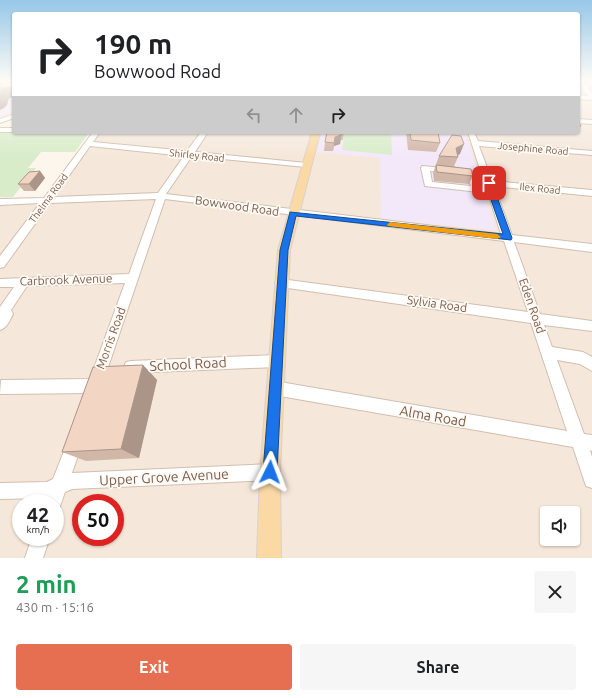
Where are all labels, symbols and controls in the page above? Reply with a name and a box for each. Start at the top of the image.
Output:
icon: right [28,28,80,80]
text: 190 m [94,28,172,59]
text: Bowwood Road [94,61,221,81]
icon: left [243,104,265,126]
icon: ahead [285,104,307,126]
icon: right [327,104,349,126]
street label: Josephine Road [497,140,569,157]
street label: Shirley Road [169,147,225,164]
pin [472,166,506,200]
street label: Thelma Road [27,171,70,225]
icon: arrive [478,172,500,194]
street label: Ilex Road [519,181,561,196]
street label: Bowwood Road [194,193,280,218]
street label: Carbrook Avenue [19,271,113,288]
street label: Eden Road [517,277,548,335]
street label: Sylvia Road [406,293,468,314]
street label: Morris Road [93,305,128,371]
street label: School Road [149,354,227,374]
street label: Alma Road [398,402,468,430]
position arrow [249,451,291,493]
street label: Upper Grove Avenue [99,466,229,488]
speed limit sign: 50 [72,494,124,546]
text: 42 [27,503,49,526]
map controls [540,506,580,546]
button: sound [540,506,580,546]
text: km/h [26,524,50,535]
text: 2 min [16,571,77,598]
button: close [534,571,576,613]
text: 430 m · 15:16 [16,600,94,614]
button: Exit [16,644,292,690]
button: Share [300,644,576,690]

